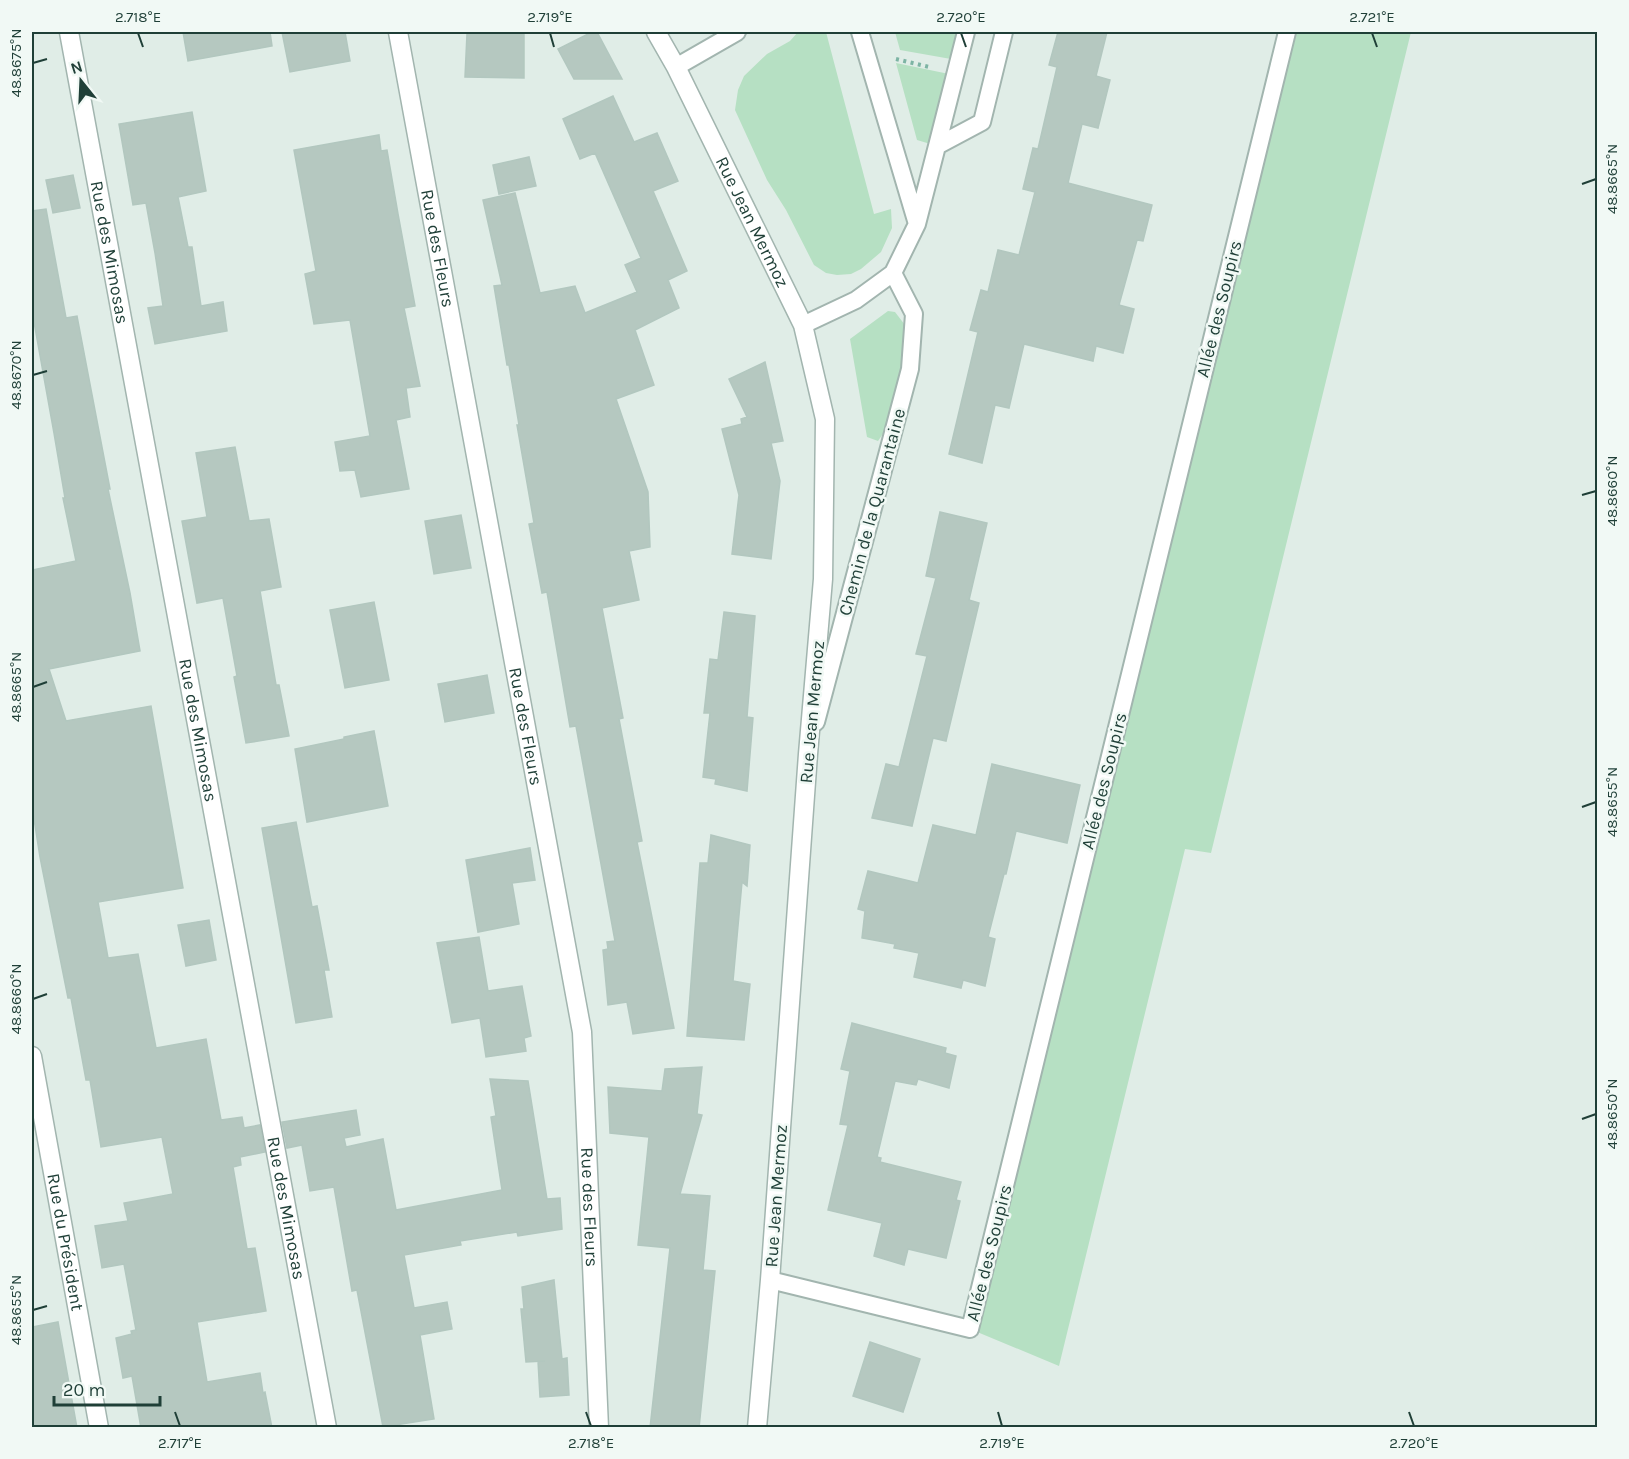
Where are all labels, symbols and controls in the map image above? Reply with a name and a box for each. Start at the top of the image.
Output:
text: 2.718°E [115,8,161,26]
text: 2.719°E [527,8,573,26]
text: 2.720°E [936,8,986,26]
text: 2.721°E [1349,8,1395,26]
text: 48.8675°N [7,29,25,97]
north arrow [51,51,111,111]
text: N [68,56,85,78]
text: 48.8665°N [1603,144,1621,214]
street label: Rue Jean Mermoz [711,153,794,291]
street label: Rue des Mimosas [86,179,134,326]
street label: Rue des Fleurs [416,187,459,309]
street label: Allée des Soupirs [1191,238,1247,380]
text: 48.8670°N [7,340,25,410]
street label: Chemin de la Quarantaine [834,406,910,618]
text: 48.8660°N [1603,456,1621,526]
street label: Rue Jean Mermoz [795,640,829,784]
text: 48.8665°N [7,652,25,722]
street label: Rue des Mimosas [174,657,222,804]
street label: Rue des Fleurs [504,665,547,787]
street label: Allée des Soupirs [1076,710,1132,852]
text: 48.8655°N [1603,767,1621,837]
text: 48.8660°N [7,964,25,1034]
text: 48.8650°N [1603,1079,1621,1149]
street label: Rue Jean Mermoz [760,1124,792,1268]
street label: Rue des Mimosas [262,1135,310,1282]
street label: Rue des Fleurs [576,1147,603,1267]
street label: Rue du Président [42,1171,89,1313]
street label: Allée des Soupirs [961,1182,1017,1324]
text: 48.8655°N [7,1275,25,1345]
scale bar [54,1369,160,1407]
text: 20 m [63,1379,105,1401]
text: 2.717°E [158,1434,202,1452]
text: 2.718°E [568,1434,614,1452]
text: 2.719°E [979,1434,1025,1452]
text: 2.720°E [1389,1434,1439,1452]

